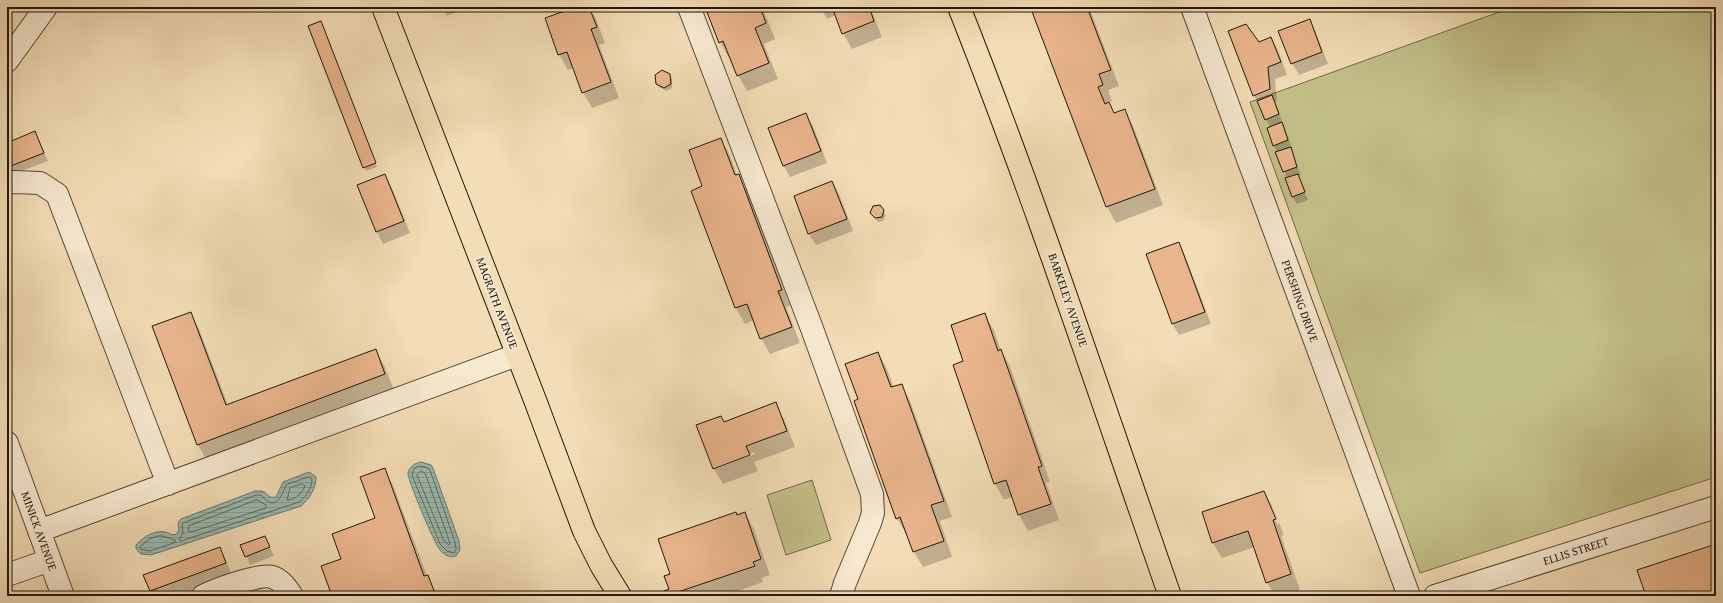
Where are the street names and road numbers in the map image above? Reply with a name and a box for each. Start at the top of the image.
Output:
street label: BARKELEY AVENUE [1044,251,1092,349]
street label: MAGRATH AVENUE [472,254,523,351]
street label: PERSHING DRIVE [1278,257,1323,344]
street label: MINICK AVENUE [17,489,62,573]
street label: ELLIS STREET [1541,532,1611,569]

